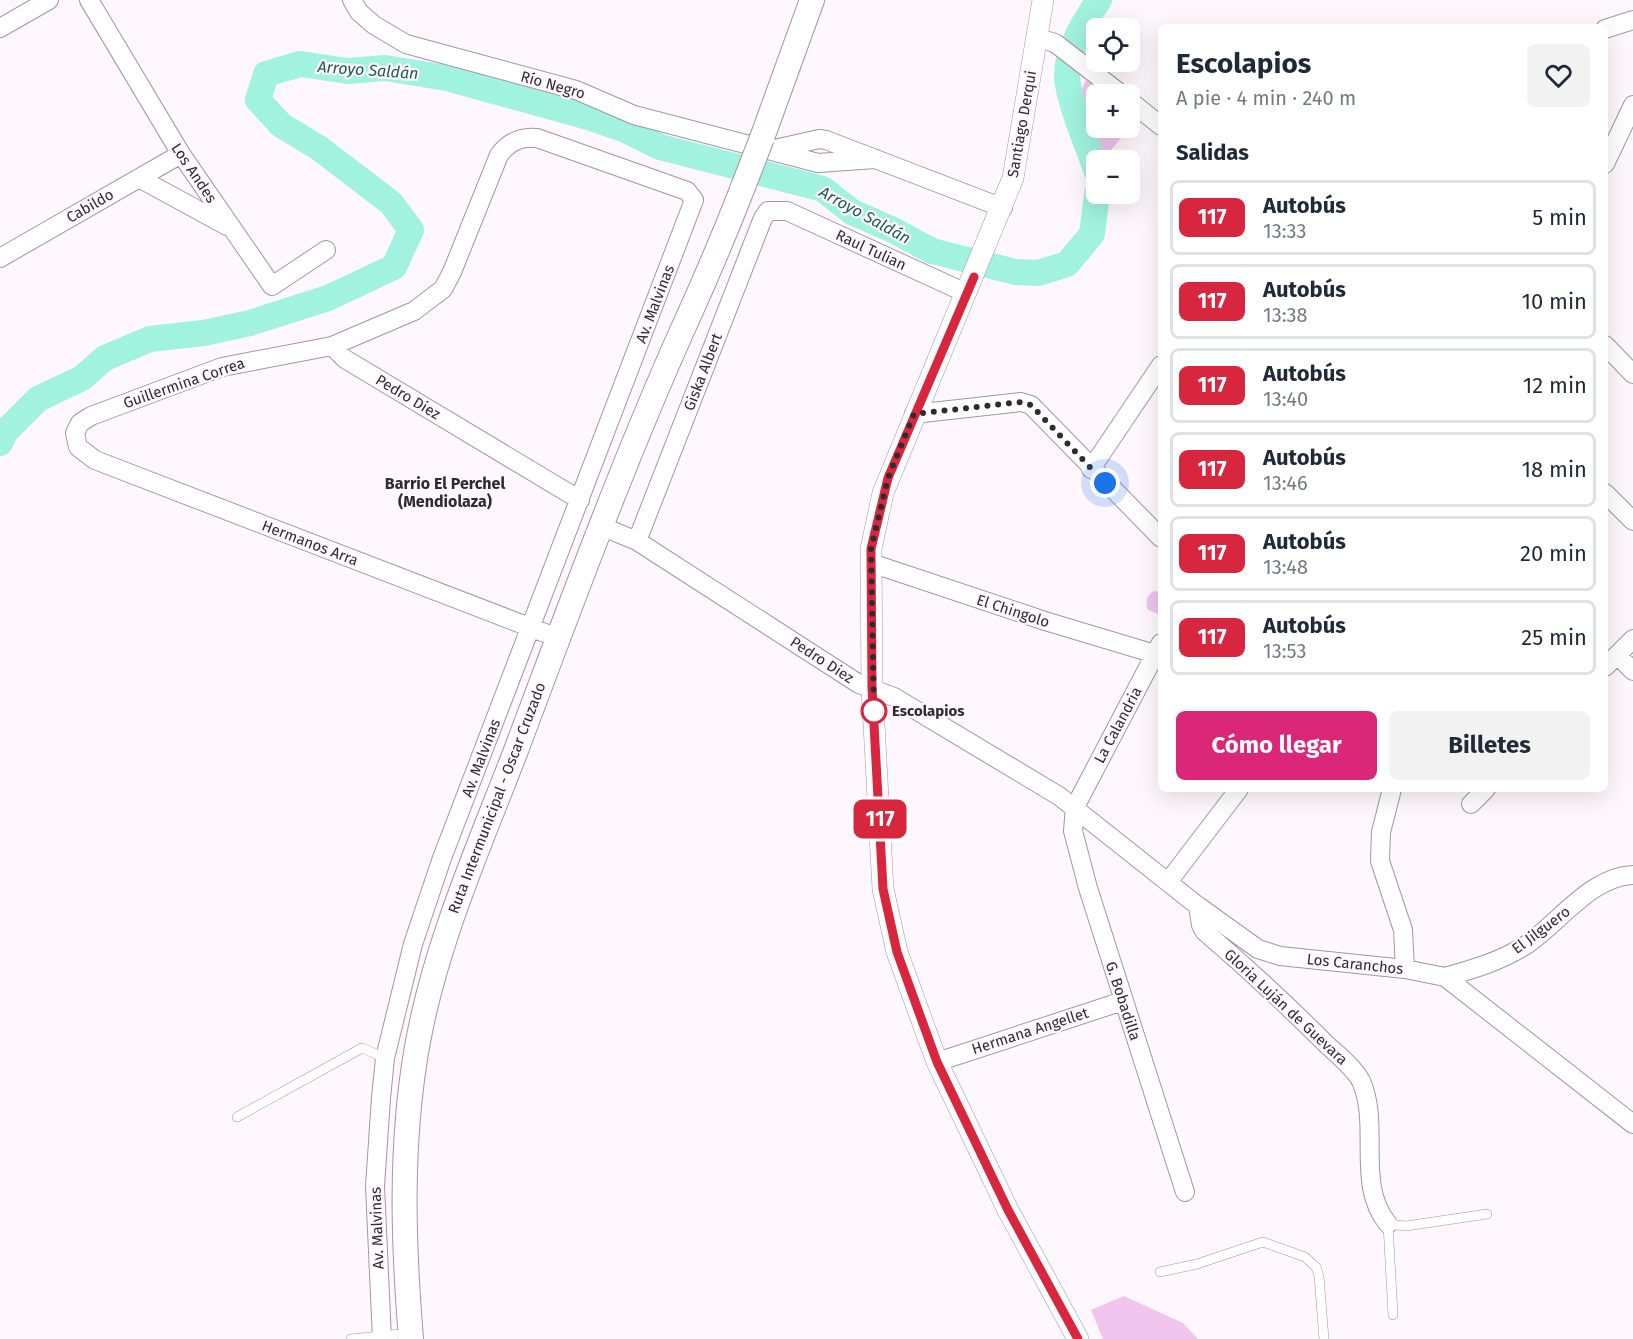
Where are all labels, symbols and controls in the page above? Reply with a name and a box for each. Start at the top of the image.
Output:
map controls [1086,18,1140,204]
button: locate [1086,18,1140,72]
button: heart [1527,44,1590,107]
text: Escolapios [1176,47,1311,80]
water label: Arroyo Saldán [316,57,419,83]
street label: Río Negro [519,67,587,103]
street label: Santiago Derqui [1004,69,1040,179]
button: + [1086,84,1140,138]
text: A pie · 4 min · 240 m [1176,86,1356,110]
text: Salidas [1176,139,1249,166]
street label: Los Andes [167,140,221,206]
button: − [1086,150,1140,204]
water label: Arroyo Saldán [815,182,914,248]
street label: Cabildo [63,185,117,227]
text: Autobús [1263,192,1346,219]
text: 117 [1198,204,1226,230]
text: 5 min [1532,204,1587,231]
text: 13:33 [1263,219,1307,243]
street label: Raul Tulian [833,226,909,274]
street label: Av. Malvinas [632,262,678,346]
text: Autobús [1263,276,1346,303]
text: 117 [1198,288,1226,314]
text: 10 min [1521,288,1587,315]
text: 13:38 [1263,303,1308,327]
street label: Giska Albert [680,330,726,413]
street label: Guillermina Correa [121,354,247,412]
text: Autobús [1263,360,1346,387]
street label: Pedro Diez [372,371,444,423]
text: 117 [1198,372,1226,398]
text: 12 min [1523,372,1587,399]
text: 13:40 [1263,387,1308,411]
text: Autobús [1263,444,1346,471]
text: 117 [1198,456,1226,482]
text: 18 min [1522,456,1587,483]
your location [1090,468,1120,498]
text: 13:46 [1263,471,1308,495]
district label: Barrio El Perchel (Mendiolaza) [385,474,505,511]
street label: Hermanos Arra [259,516,361,570]
text: Autobús [1263,528,1346,555]
text: 117 [1198,540,1226,566]
text: 20 min [1520,540,1587,567]
text: 13:48 [1263,555,1308,579]
street label: El Chingolo [974,591,1052,631]
text: Autobús [1263,612,1346,639]
text: 117 [1198,624,1226,650]
text: 25 min [1521,624,1587,651]
street label: Pedro Diez [787,633,857,687]
text: 13:53 [1263,639,1306,663]
street label: Ruta Intermunicipal - Oscar Cruzado [445,680,549,916]
street label: La Calandria [1090,684,1146,766]
marker: Escolapios [861,698,887,724]
place label: Escolapios [892,702,965,720]
button: Cómo llegar [1176,711,1377,780]
button: Billetes [1389,711,1590,780]
street label: Av. Malvinas [458,716,504,800]
line badge: 117 [846,800,914,838]
text: 117 [866,806,894,832]
street label: El Jilguero [1508,902,1574,958]
street label: Gloria Luján de Guevara [1221,945,1351,1069]
street label: Los Caranchos [1306,950,1404,978]
street label: G. Bobadilla [1102,959,1144,1043]
street label: Hermana Angellet [969,1003,1091,1058]
street label: Av. Malvinas [367,1187,387,1269]

